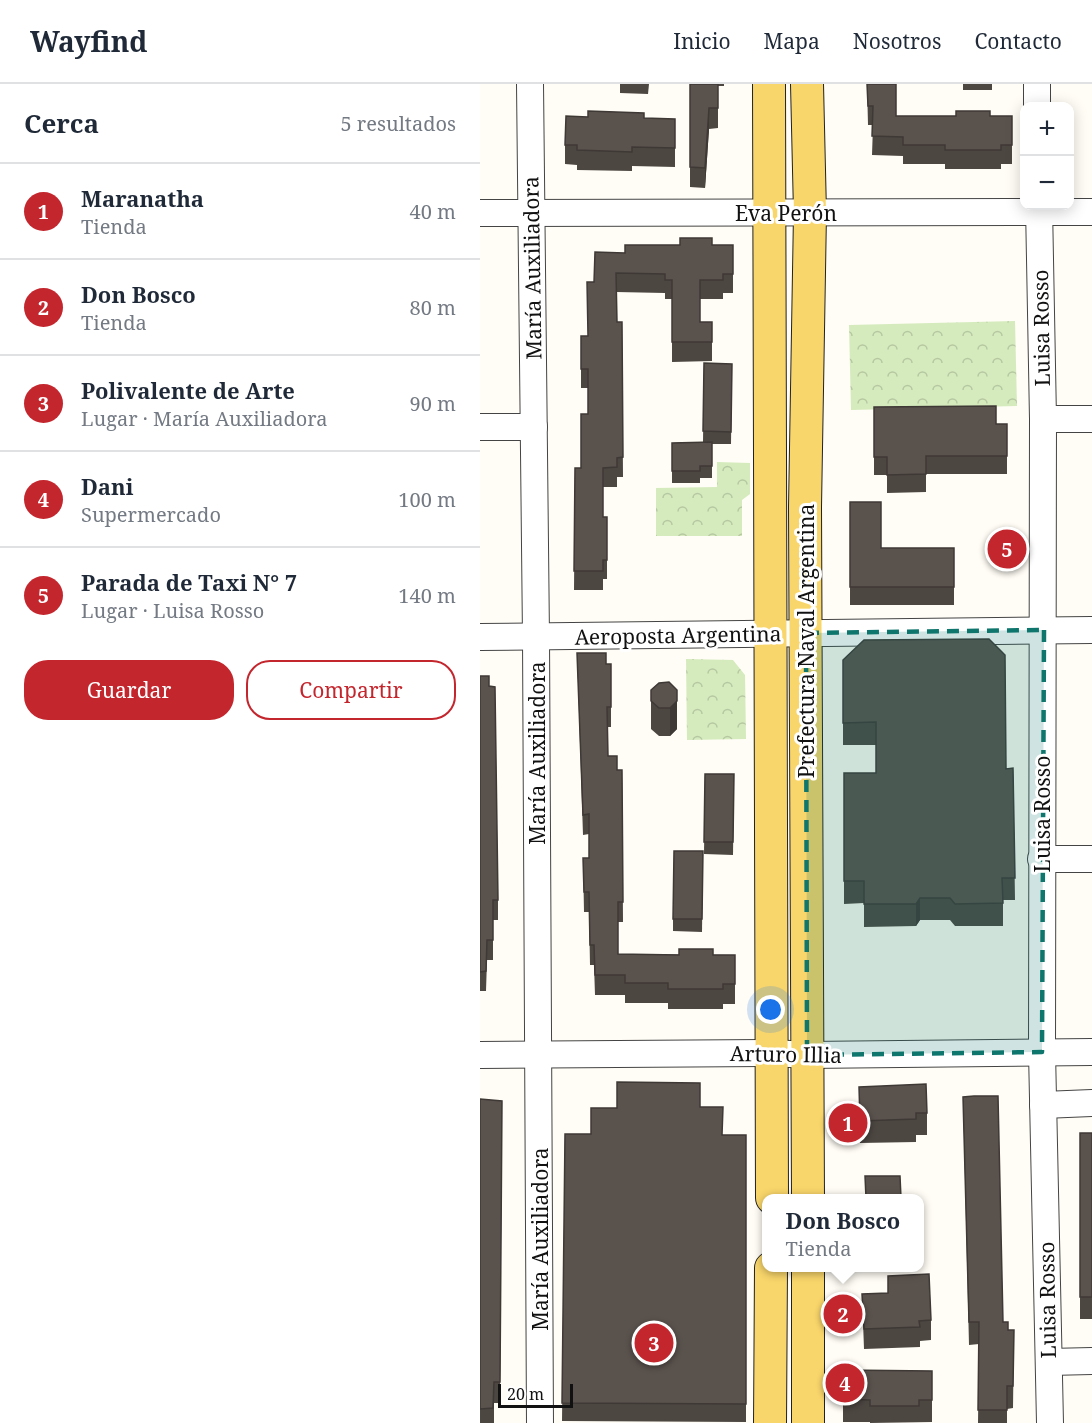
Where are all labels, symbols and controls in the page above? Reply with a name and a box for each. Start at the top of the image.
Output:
text: Wayfind [30,22,148,60]
text: Inicio [673,27,731,55]
text: Mapa [764,27,820,55]
text: Nosotros [853,27,941,55]
text: Contacto [974,27,1062,55]
map controls [1020,102,1074,210]
button: + [1020,102,1074,156]
text: Cerca [24,105,99,141]
text: 5 resultados [340,110,456,137]
button: − [1020,156,1074,210]
street label: María Auxiliadora [516,176,548,360]
text: Maranatha [81,183,204,213]
text: 1 [38,198,49,225]
text: 40 m [410,198,456,225]
street label: Eva Perón [735,199,837,227]
text: Tienda [81,213,147,240]
street label: Luisa Rosso [1026,269,1056,387]
text: Don Bosco [81,279,196,309]
text: 2 [38,294,49,321]
text: 80 m [410,294,456,321]
text: Tienda [81,309,147,336]
text: Polivalente de Arte [81,375,295,405]
text: 3 [38,390,49,417]
text: 90 m [410,390,456,417]
text: Lugar · María Auxiliadora [81,405,328,432]
text: Dani [81,471,134,501]
text: 4 [38,486,49,513]
text: 100 m [398,486,456,513]
text: Supermercado [81,501,221,528]
street label: Prefectura Naval Argentina [792,504,820,778]
pin: 5 [988,526,1026,572]
text: Parada de Taxi N° 7 [81,567,297,597]
text: 5 [38,582,49,609]
text: 140 m [398,582,456,609]
text: Lugar · Luisa Rosso [81,597,264,624]
street label: Aeroposta Argentina [574,619,782,651]
button: Guardar [24,660,234,720]
button: Compartir [246,660,456,720]
street label: María Auxiliadora [523,661,551,845]
street label: Luisa Rosso [1028,756,1056,872]
your location [756,995,785,1024]
street label: Arturo Illia [730,1039,842,1069]
pin: 1 [828,1100,868,1146]
street label: María Auxiliadora [526,1147,554,1331]
popup [762,1194,924,1272]
text: Don Bosco [786,1205,900,1235]
text: Tienda [786,1235,851,1262]
street label: Luisa Rosso [1032,1241,1062,1359]
pin: 2 [824,1292,862,1336]
pin: 3 [634,1320,674,1366]
pin: 4 [826,1360,865,1406]
scale bar [498,1381,573,1408]
text: 20 m [507,1383,544,1405]

